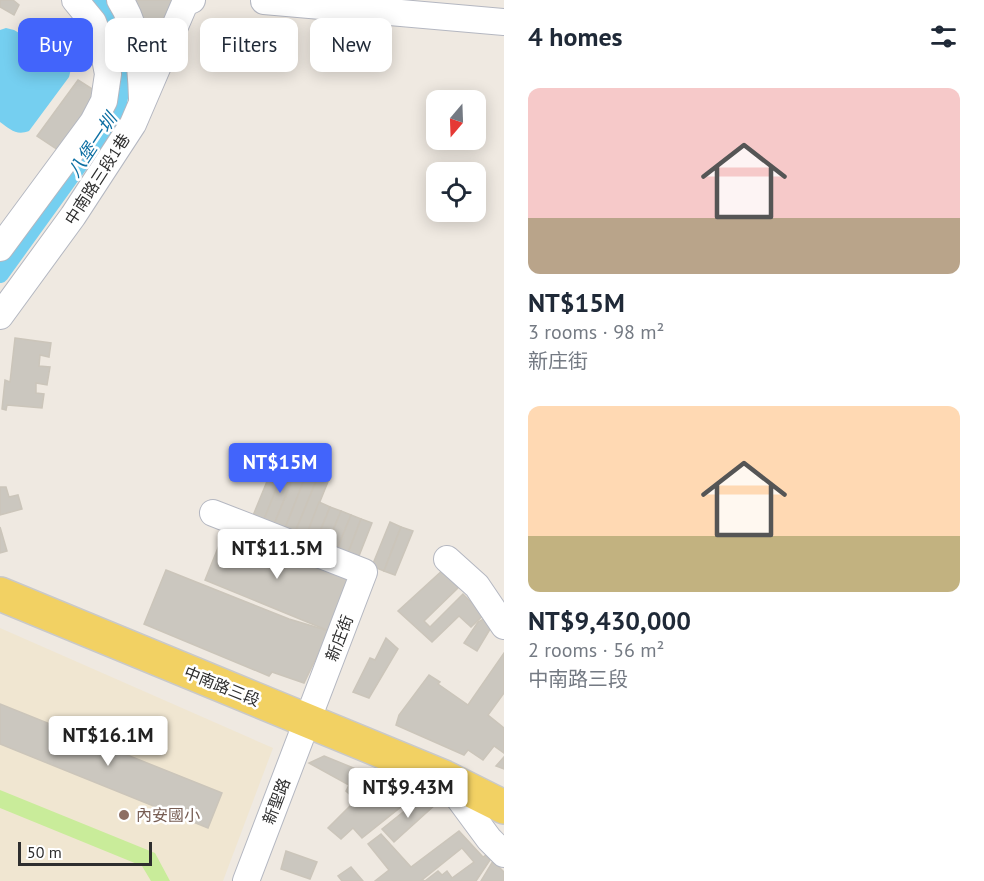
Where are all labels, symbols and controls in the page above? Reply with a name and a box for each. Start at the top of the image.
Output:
chip: Buy [18,18,93,72]
chip: Rent [105,18,188,72]
chip: Filters [200,18,298,72]
chip: New [310,18,392,72]
text: 4 homes [528,20,623,53]
icon: filters [927,20,960,53]
north arrow [426,90,486,150]
map controls [426,90,486,222]
water label: 八堡一圳 [62,106,123,181]
icon: home [690,127,798,235]
street label: 中南路三段1巷 [60,130,134,228]
button: locate [426,162,486,222]
text: NT$15M [528,286,625,319]
text: 3 rooms · 98 m² [528,319,664,345]
text: 新庄街 [528,348,588,374]
pin: NT$15M [231,443,329,494]
icon: home [690,445,798,553]
text: NT$15M [243,449,317,475]
pin: NT$11.5M [215,529,339,580]
text: NT$11.5M [232,535,322,561]
text: NT$9,430,000 [528,604,691,637]
street label: 新庄街 [321,612,357,664]
text: 2 rooms · 56 m² [528,637,664,663]
street label: 中南路三段 [181,662,263,710]
text: 中南路三段 [528,666,628,692]
pin: NT$16.1M [46,716,170,767]
text: NT$16.1M [63,722,153,748]
pin: NT$9.43M [346,768,470,819]
text: NT$9.43M [363,774,453,800]
street label: 新聖路 [258,775,294,827]
place label: 內安國小 [136,805,200,825]
marker: 內安國小 [117,808,131,822]
scale bar [18,839,152,866]
text: 50 m [27,842,62,862]

